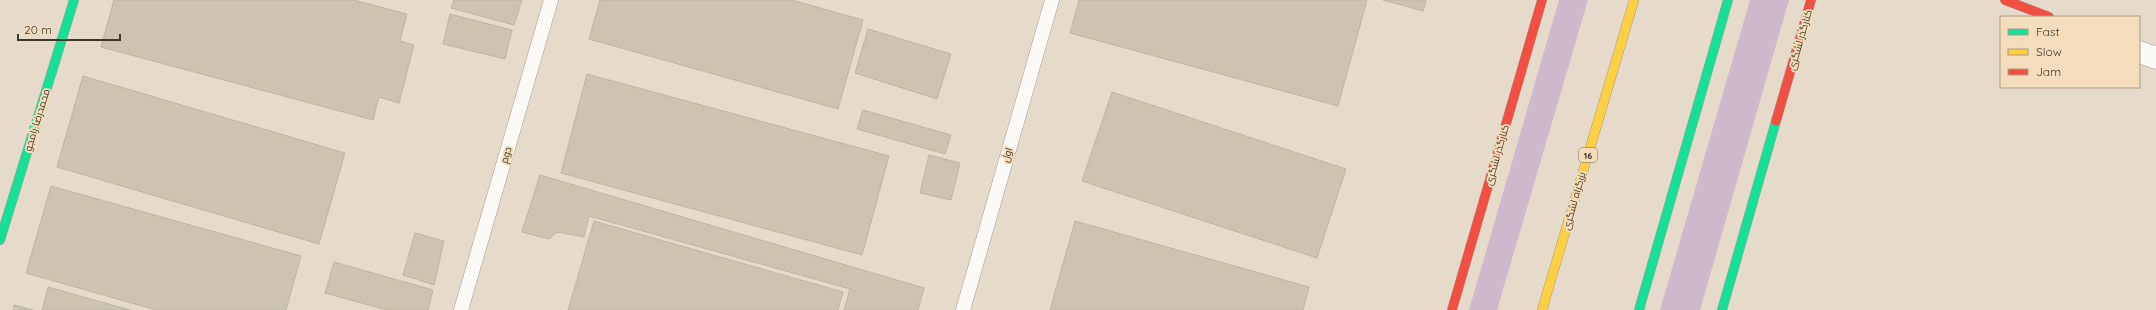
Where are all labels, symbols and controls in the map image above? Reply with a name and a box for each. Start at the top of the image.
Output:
street label: کنارگذر لشگری [1785,8,1815,72]
scale bar [18,16,120,42]
legend [2000,16,2140,88]
text: 20 m [24,22,52,37]
text: Fast [2036,24,2060,39]
text: Slow [2036,44,2062,59]
text: Jam [2036,64,2061,79]
street label: محمدرضا رامجو [21,87,53,153]
street label: کنارگذر لشگری [1482,123,1512,187]
street label: دوم [497,145,516,165]
street label: اول [999,146,1015,164]
road number: 16 [1579,148,1597,162]
street label: بزرگراه لشگری [1560,171,1588,231]

